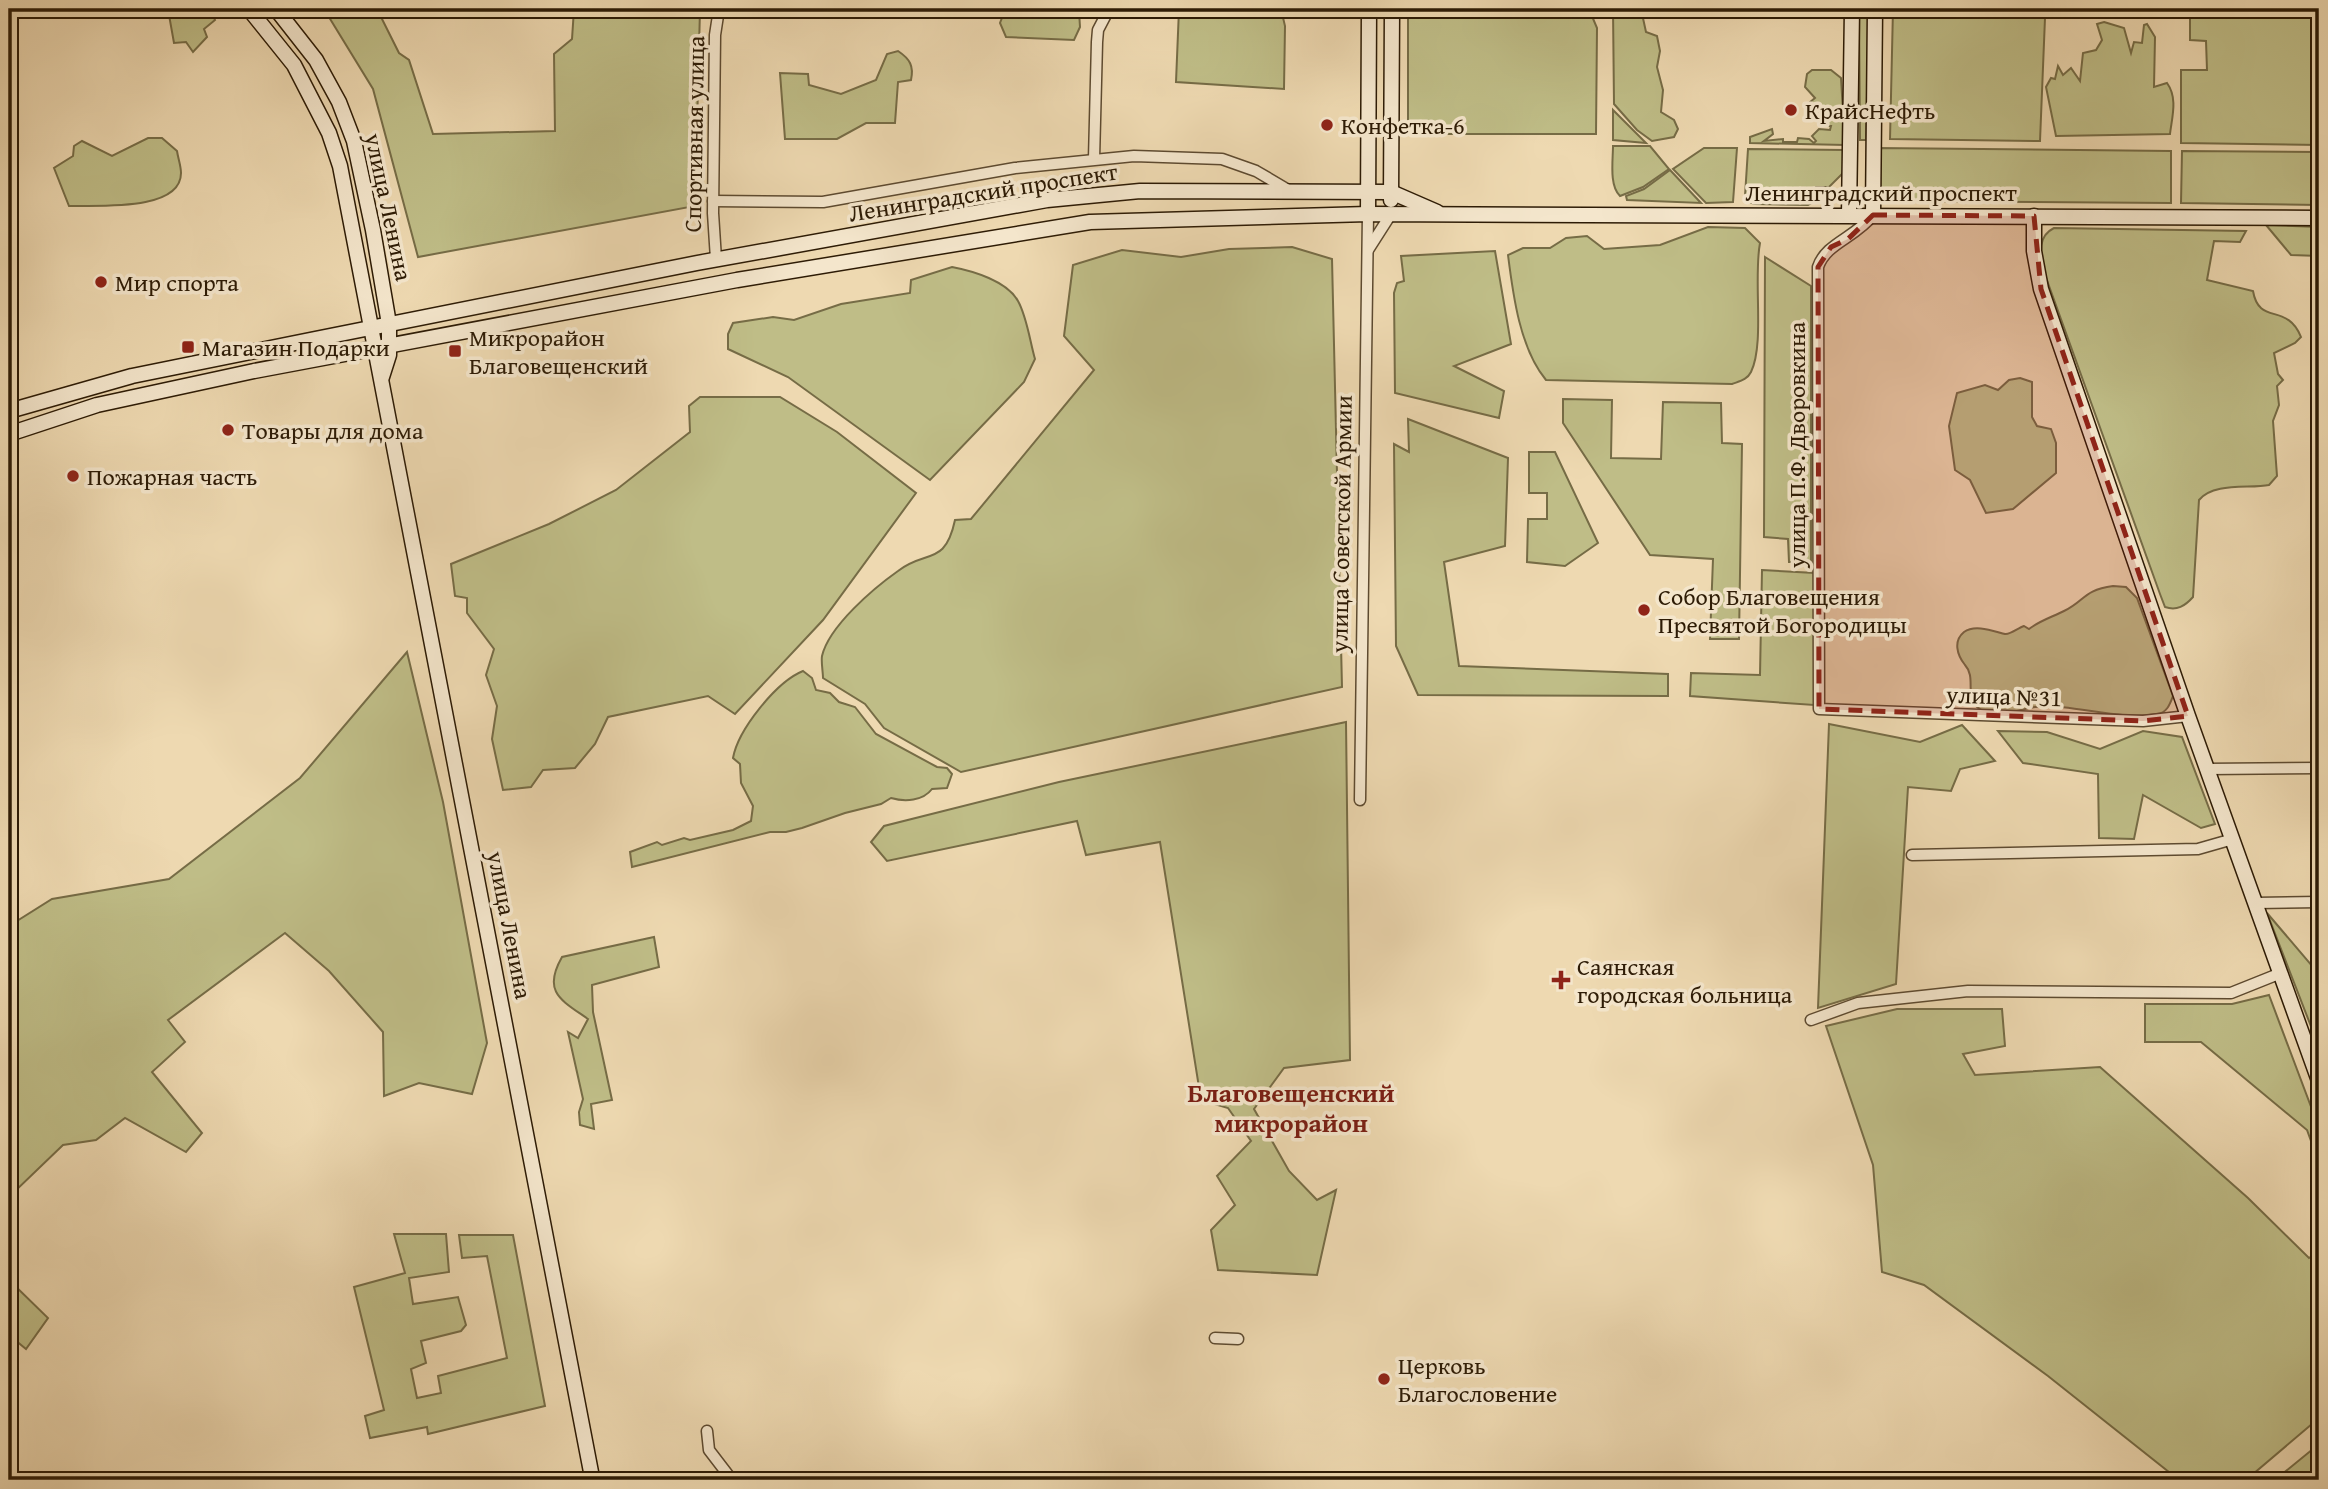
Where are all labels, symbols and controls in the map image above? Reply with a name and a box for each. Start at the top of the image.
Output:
street label: Спортивная улица [675,35,713,233]
place label: КрайсНефть [1805,93,1935,128]
marker: КрайсНефть [1783,102,1799,118]
place label: Конфетка-6 [1341,108,1465,143]
marker: Конфетка-6 [1319,117,1335,133]
street label: улица Ленина [356,129,422,285]
street label: Ленинградский проспект [846,153,1120,231]
street label: Ленинградский проспект [1745,175,2017,210]
place label: Мир спорта [115,265,239,300]
marker: Мир спорта [93,274,109,290]
place label: Микрорайон Благовещенский [469,320,648,383]
street label: улица П.Ф. Дворовкина [1779,321,1814,569]
place label: Магазин Подарки [202,330,390,365]
marker: Магазин Подарки [180,339,196,355]
marker: Микрорайон Благовещенский [447,343,463,359]
street label: улица Советской Армии [1321,395,1361,654]
place label: Товары для дома [242,413,424,448]
marker: Товары для дома [220,422,236,438]
place label: Пожарная часть [87,459,257,494]
marker: Пожарная часть [65,468,81,484]
place label: Собор Благовещения Пресвятой Богородицы [1658,579,1907,642]
marker: Собор Благовещения Пресвятой Богородицы [1636,602,1652,618]
street label: улица №31 [1945,676,2062,716]
street label: улица Ленина [478,847,542,1003]
place label: Саянская городская больница [1577,949,1793,1012]
marker: Саянская городская больница [1551,970,1571,990]
district label: Благовещенский микрорайон [1188,1073,1394,1142]
place label: Церковь Благословение [1398,1348,1557,1411]
marker: Церковь Благословение [1376,1371,1392,1387]

